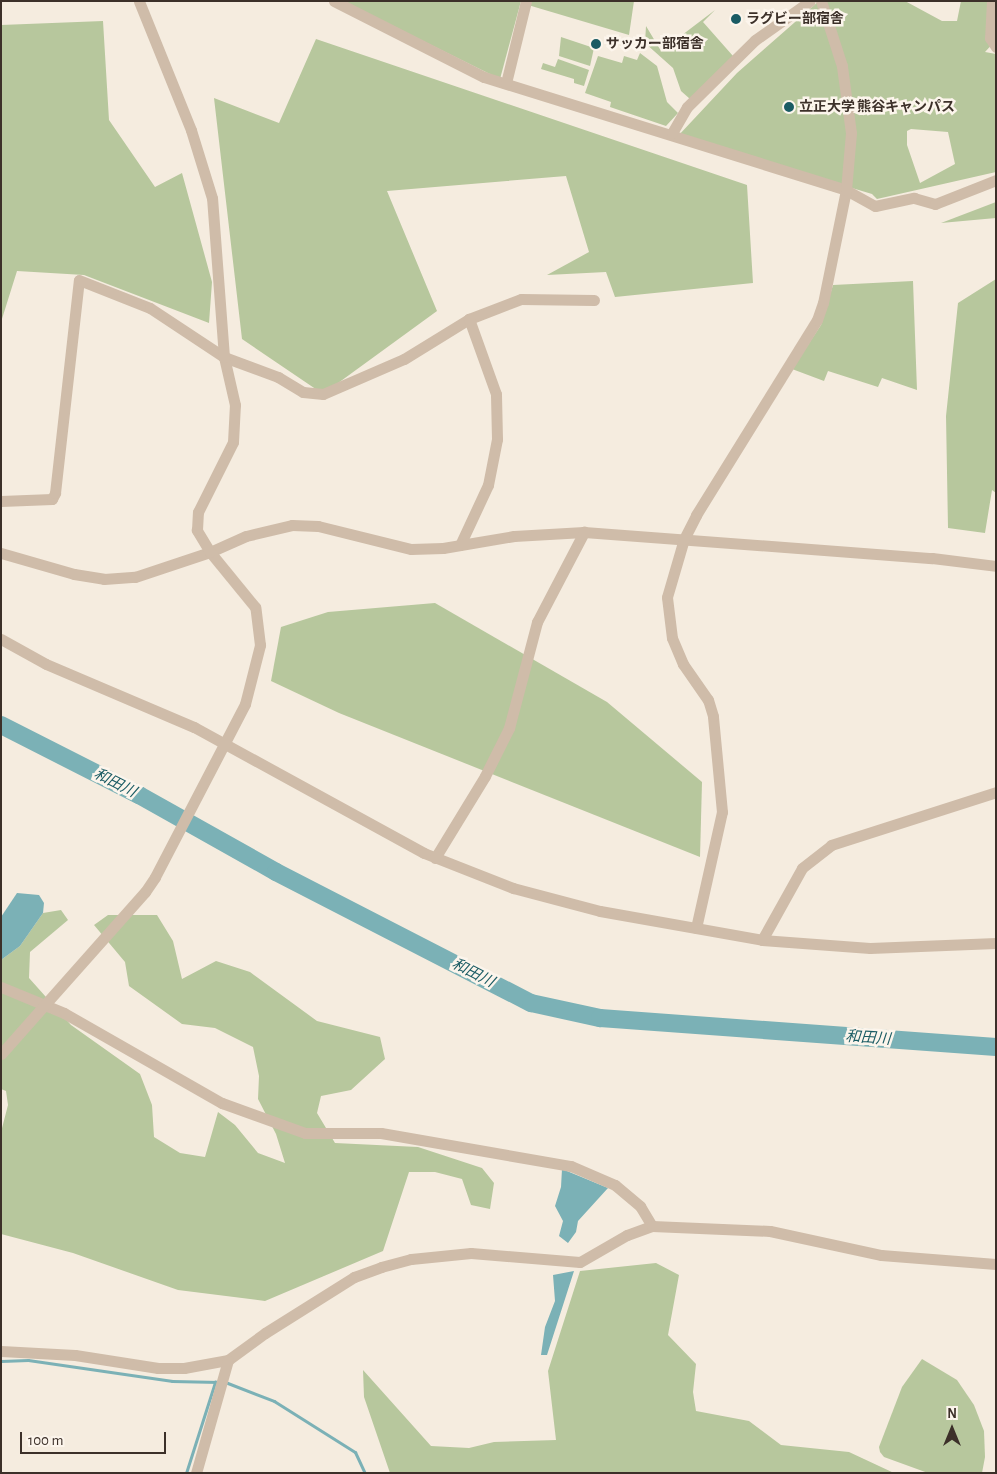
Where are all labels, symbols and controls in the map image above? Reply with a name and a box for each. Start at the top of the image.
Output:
place label: ラグビー部宿舎 [746,11,844,27]
marker: ラグビー部宿舎 [730,13,742,25]
place label: サッカー部宿舎 [606,36,704,52]
marker: サッカー部宿舎 [590,38,602,50]
place label: 立正大学 熊谷キャンパス [799,99,955,115]
marker: 立正大学 熊谷キャンパス [783,101,795,113]
water label: 和田川 [91,765,139,801]
water label: 和田川 [449,955,497,991]
water label: 和田川 [845,1027,891,1049]
north arrow [927,1404,977,1454]
text: N [947,1407,957,1421]
scale bar [22,1422,169,1454]
text: 100 m [28,1433,63,1448]

